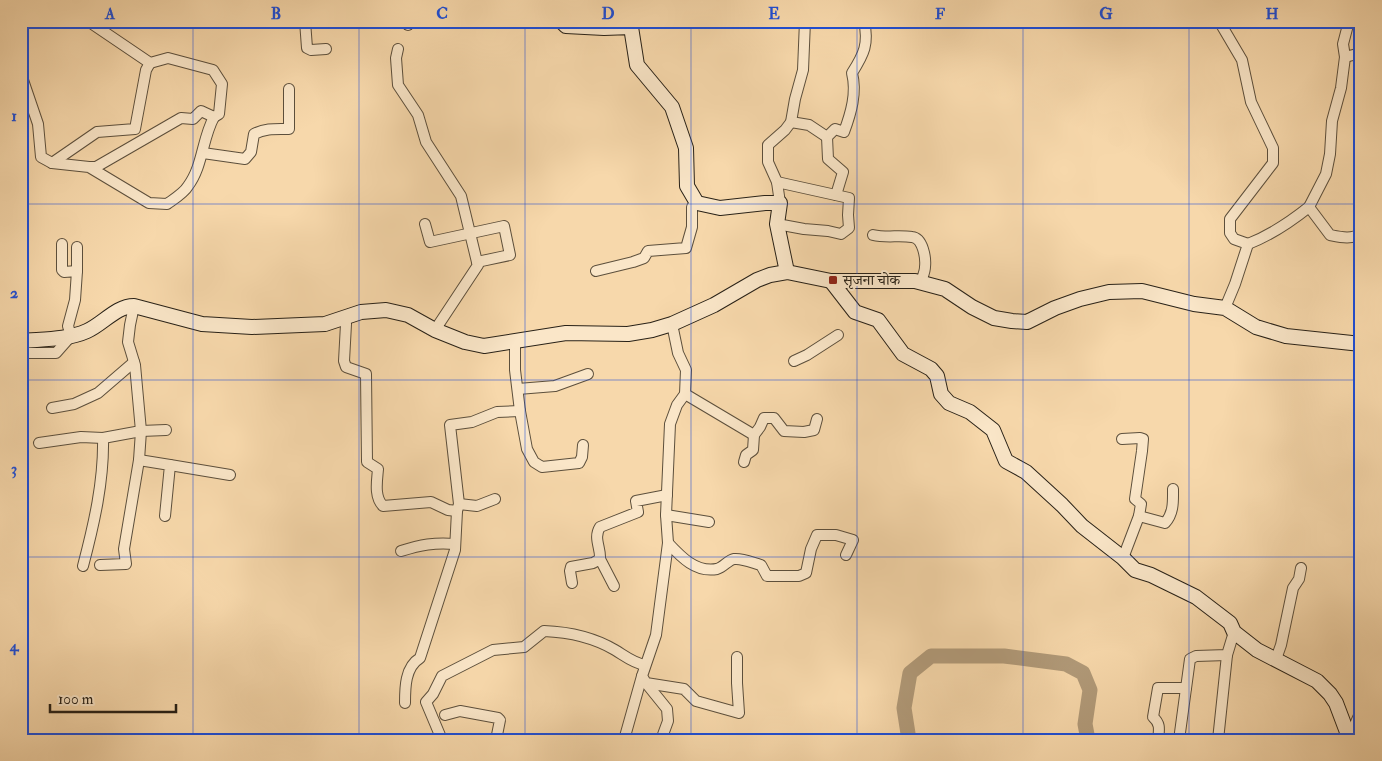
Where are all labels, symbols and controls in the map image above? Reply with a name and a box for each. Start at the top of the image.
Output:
text: A [104,4,116,24]
text: B [271,4,281,24]
text: C [436,4,448,24]
text: D [601,4,615,24]
text: E [768,4,780,24]
text: F [935,4,945,24]
text: G [1099,4,1113,24]
text: H [1265,4,1279,24]
text: 1 [11,106,17,126]
place label: सृजना चोक [842,271,902,290]
marker: सृजना चोक [827,274,839,286]
text: 2 [10,283,18,303]
text: 3 [11,459,17,479]
text: 4 [9,636,20,656]
scale bar [50,681,176,713]
text: 100 m [58,690,94,709]

